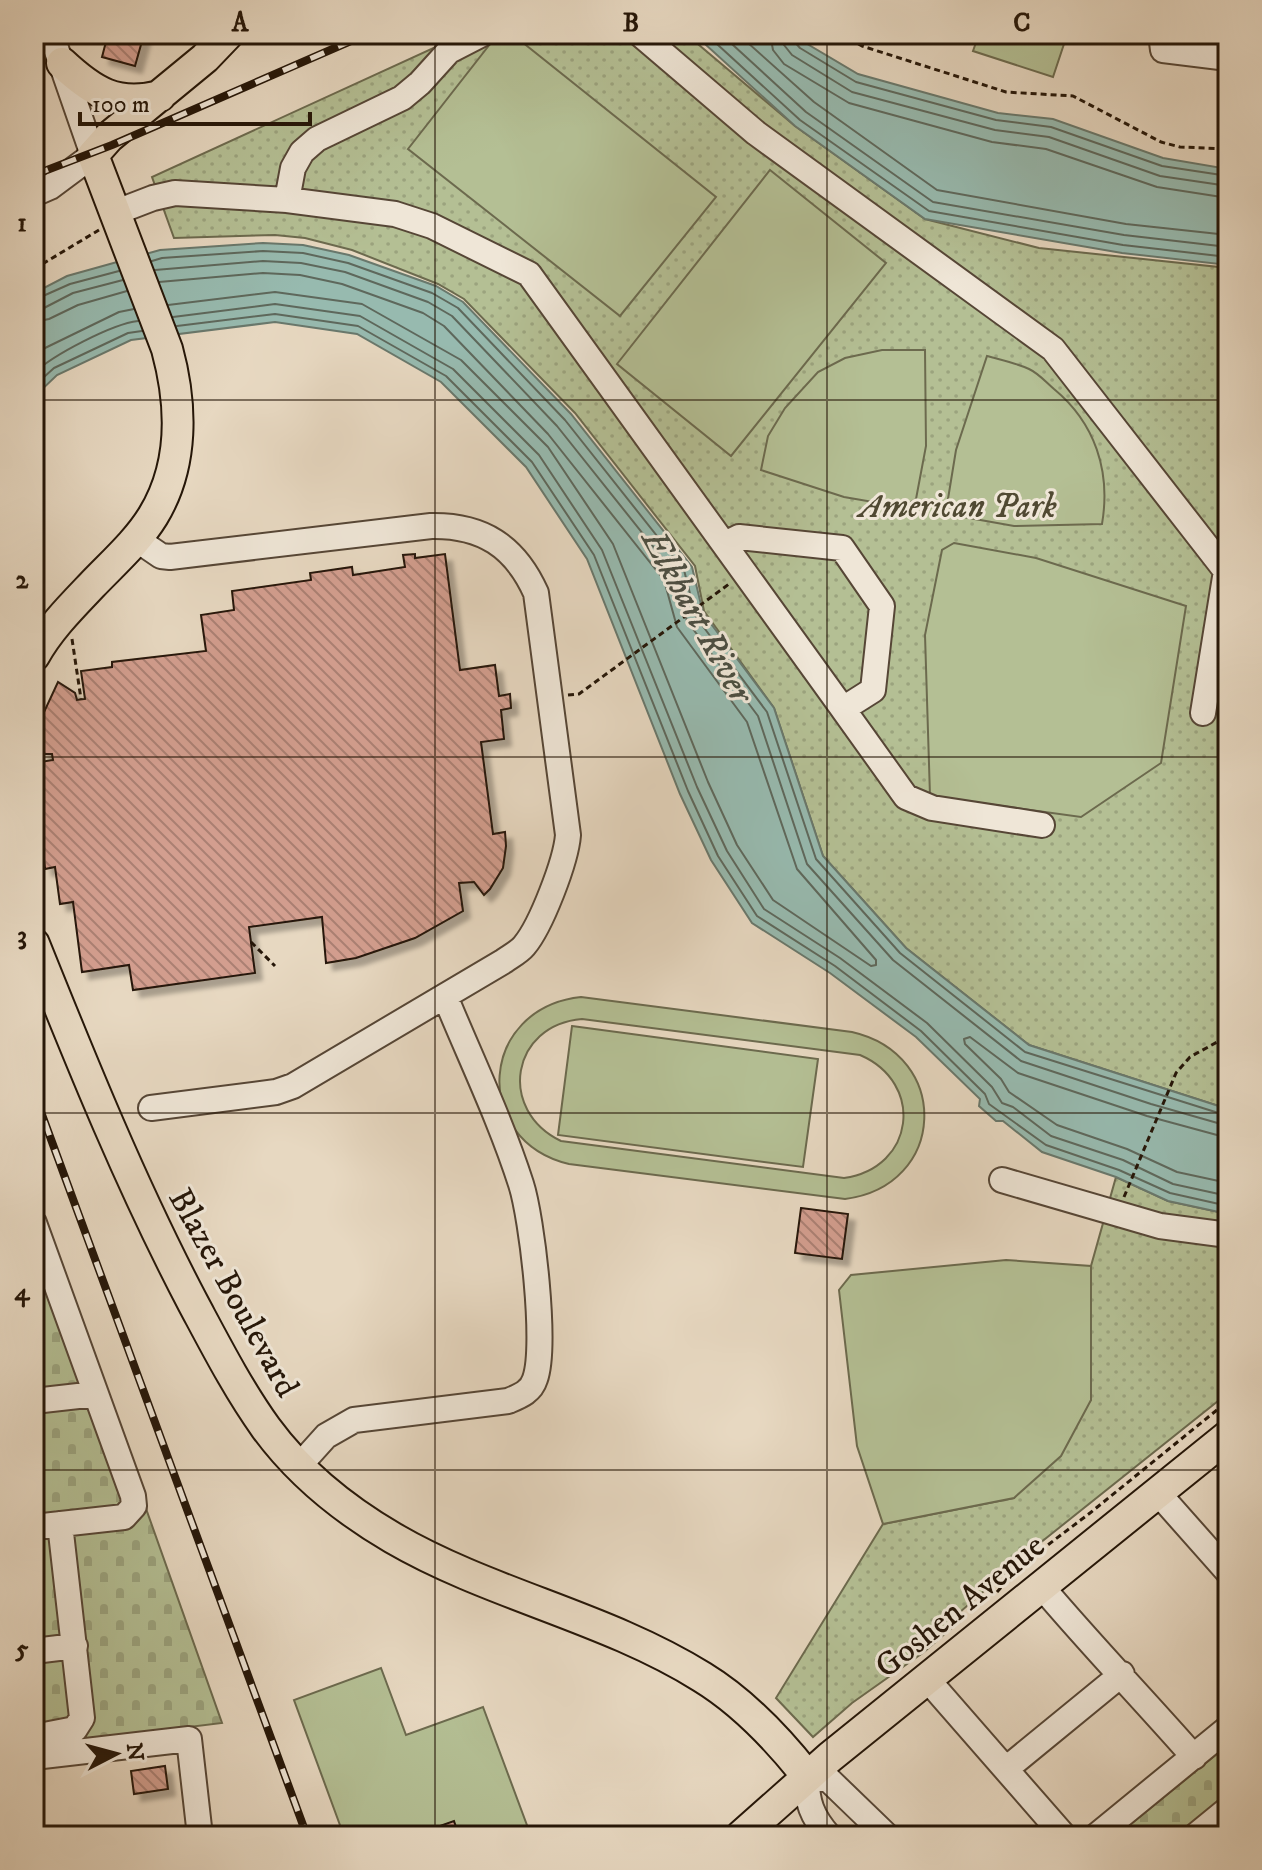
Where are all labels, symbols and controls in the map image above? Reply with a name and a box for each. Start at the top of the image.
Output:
text: A [231,7,250,40]
text: B [623,7,639,40]
text: C [1013,7,1031,40]
scale bar [80,76,310,126]
text: 100 m [92,90,150,120]
text: 1 [17,207,27,240]
park label: American Park [855,486,1058,528]
water label: Elkhart River [630,520,764,714]
text: 2 [16,564,30,597]
text: 3 [17,920,27,953]
street label: Blazer Boulevard [159,1181,308,1405]
text: 4 [15,1276,31,1309]
street label: Goshen Avenue [867,1525,1054,1688]
text: 5 [15,1633,29,1666]
north arrow [76,1714,156,1794]
text: N [120,1742,149,1762]

